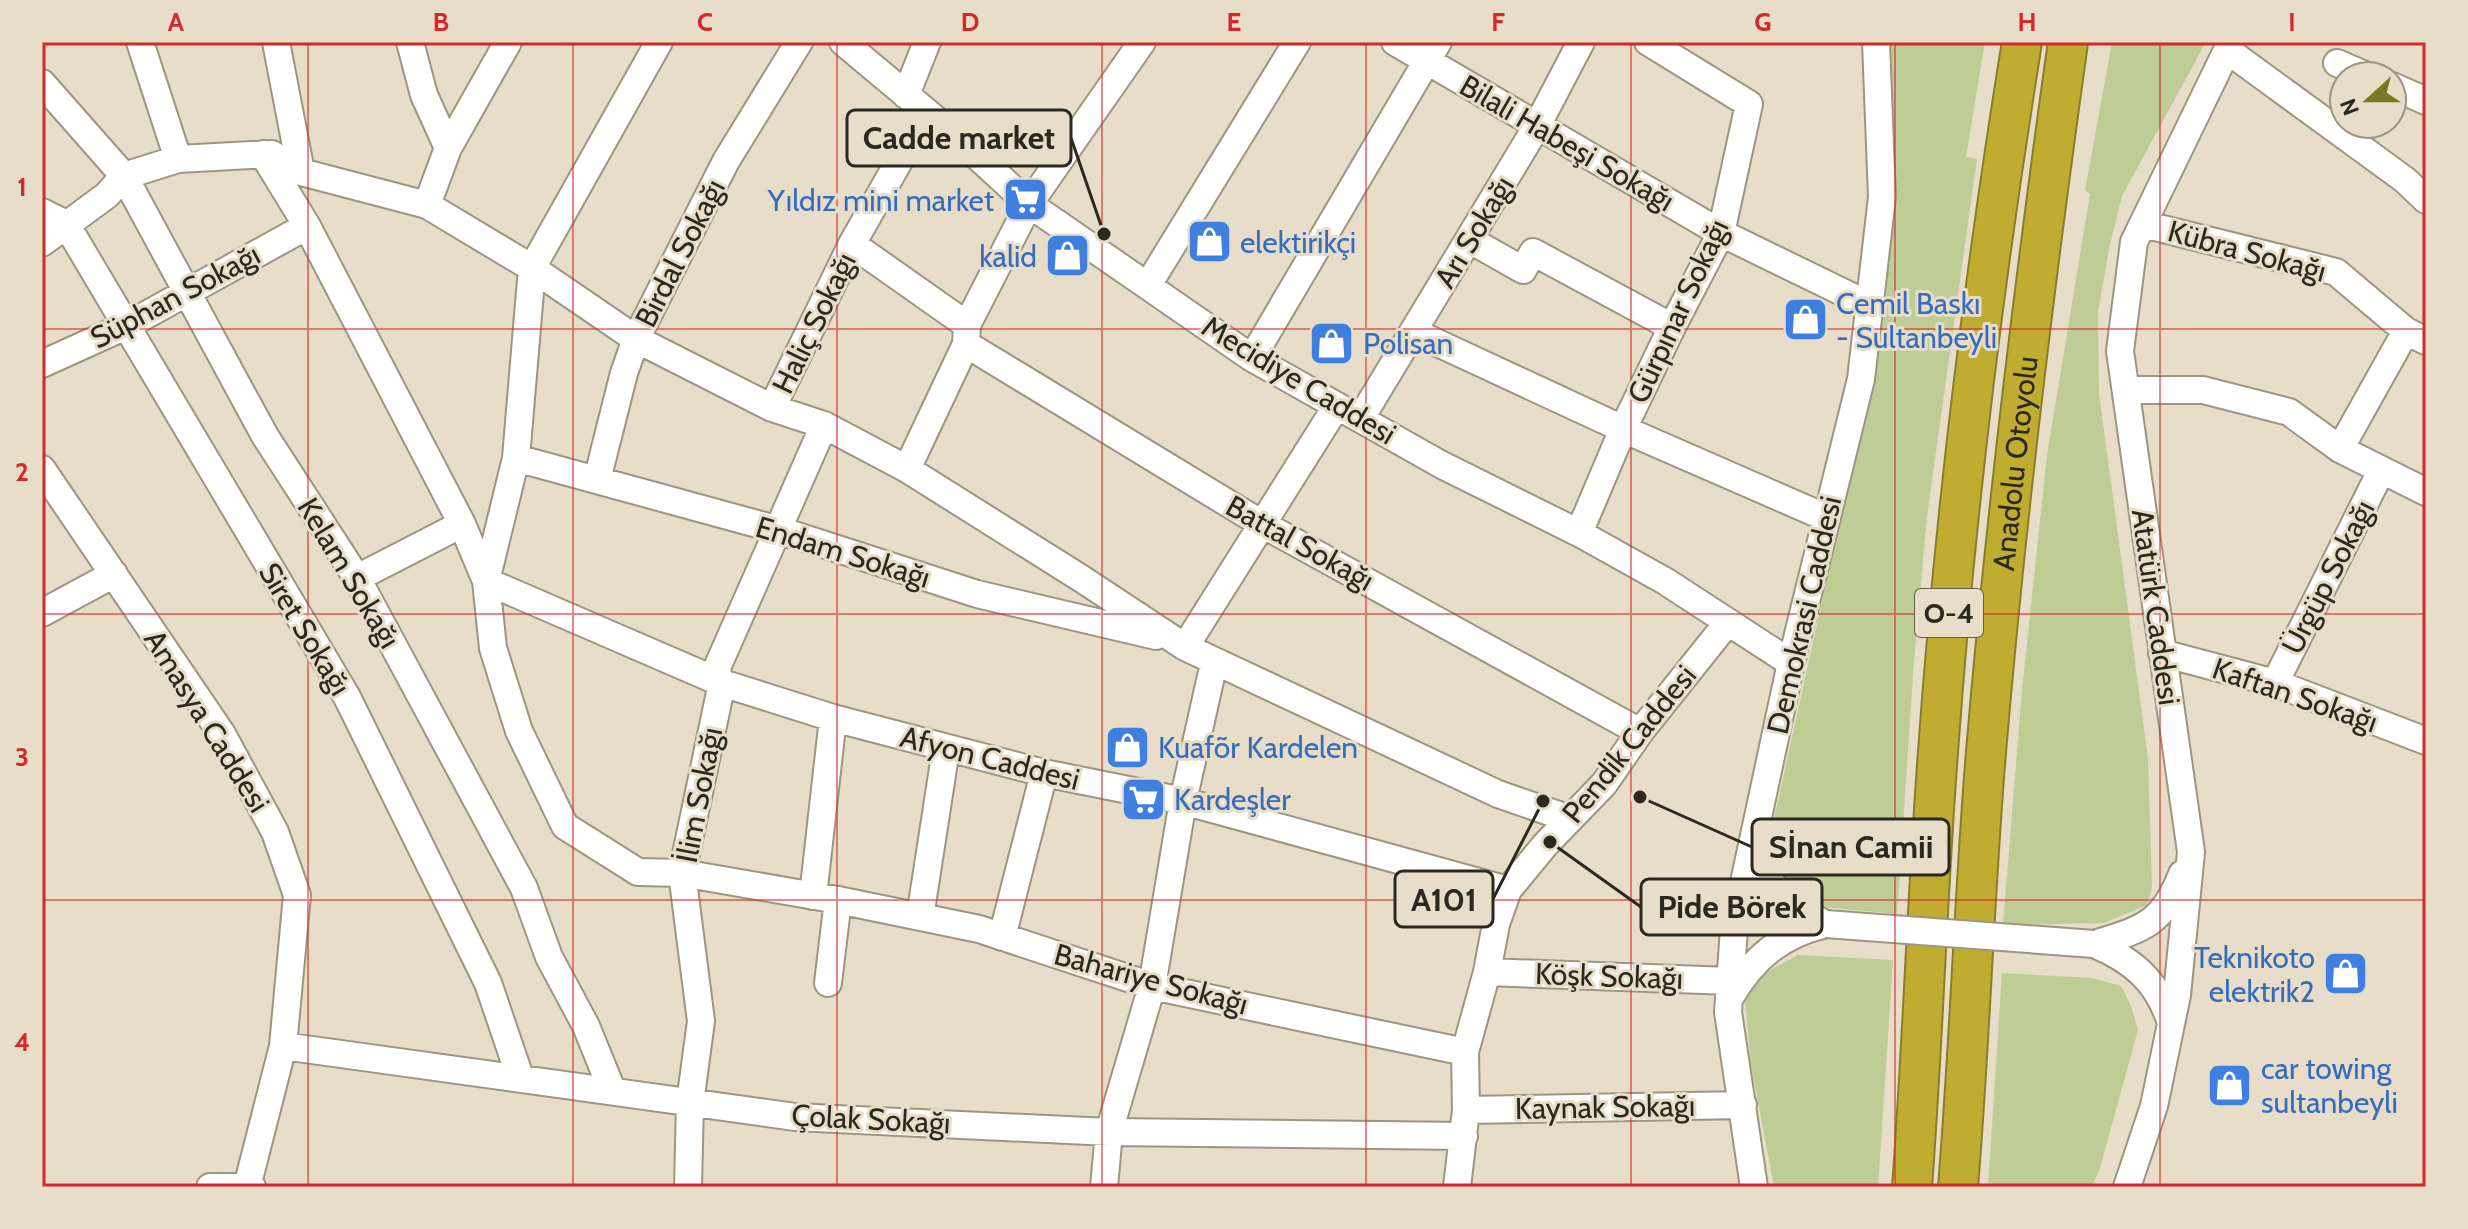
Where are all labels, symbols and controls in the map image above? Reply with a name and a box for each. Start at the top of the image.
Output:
text: A [168,6,185,38]
text: B [433,6,449,38]
text: C [697,6,713,38]
text: D [961,6,979,38]
text: E [1227,6,1241,38]
text: F [1491,6,1505,38]
text: G [1754,6,1772,38]
text: H [2018,6,2036,38]
text: I [2288,6,2296,38]
north arrow [2328,60,2408,140]
street label: Bilali Habeşi Sokağı [1453,67,1681,219]
text: N [2334,95,2365,119]
callout: Cadde market [847,110,1071,166]
text: Cadde market [863,118,1055,157]
street label: Arı Sokağı [1426,169,1522,295]
text: 1 [17,171,27,203]
street label: Birdal Sokağı [627,173,733,333]
supermarket icon: Yıldız mini market [1001,176,1049,224]
place label: Yıldız mini market [767,182,994,219]
street label: Kübra Sokağı [2164,212,2330,290]
street label: Gürpınar Sokağı [1619,213,1737,409]
shop icon: elektirikçi [1185,218,1233,266]
place label: elektirikçi [1240,224,1356,261]
shop icon: kalid [1044,232,1092,280]
street label: Süphan Sokağı [84,236,266,356]
place label: kalid [979,238,1037,275]
street label: Haliç Sokağı [764,247,864,399]
place label: Cemil Baskı - Sultanbeyli [1836,285,1997,356]
shop icon: Cemil Baskı - Sultanbeyli [1781,296,1829,344]
street label: Mecidiye Caddesi [1195,308,1403,452]
shop icon: Polisan [1308,319,1356,367]
place label: Polisan [1363,325,1453,362]
street label: Anadolu Otoyolu [1985,354,2045,573]
text: 2 [15,456,29,488]
street label: Battal Sokağı [1220,487,1380,599]
street label: Kelam Sokağı [290,491,408,655]
street label: Demokrasi Caddesi [1759,493,1849,737]
street label: Ürgüp Sokağı [2273,494,2383,660]
street label: Atatürk Caddesi [2124,507,2188,707]
street label: Endam Sokağı [751,508,935,596]
street label: Siret Sokağı [251,556,359,702]
road number: O-4 [1915,589,1983,637]
street label: Amasya Caddesi [136,623,278,819]
street label: Kaftan Sokağı [2208,649,2382,741]
street label: Pendik Caddesi [1554,658,1704,830]
street label: Afyon Caddesi [897,718,1083,798]
shop icon: Kuafõr Kardelen [1103,723,1151,771]
street label: İlim Sokağı [668,724,730,866]
place label: Kuafõr Kardelen [1158,729,1358,766]
text: 3 [15,741,29,773]
supermarket icon: Kardeşler [1119,775,1167,823]
place label: Kardeşler [1174,781,1291,818]
callout: Sİnan Camii [1752,819,1949,875]
text: Sİnan Camii [1769,827,1933,866]
callout: A101 [1395,871,1493,927]
callout: Pide Börek [1641,879,1822,935]
text: A101 [1411,880,1477,919]
text: Pide Börek [1657,887,1807,926]
street label: Bahariye Sokağı [1050,935,1252,1023]
place label: Teknikoto elektrik2 [2194,939,2315,1010]
shop icon: Teknikoto elektrik2 [2322,950,2370,998]
street label: Köşk Sokağı [1534,955,1684,997]
text: 4 [14,1026,30,1058]
place label: car towing sultanbeyli [2261,1050,2398,1121]
shop icon: car towing sultanbeyli [2206,1061,2254,1109]
street label: Kaynak Sokağı [1515,1087,1695,1127]
street label: Çolak Sokağı [791,1096,951,1142]

